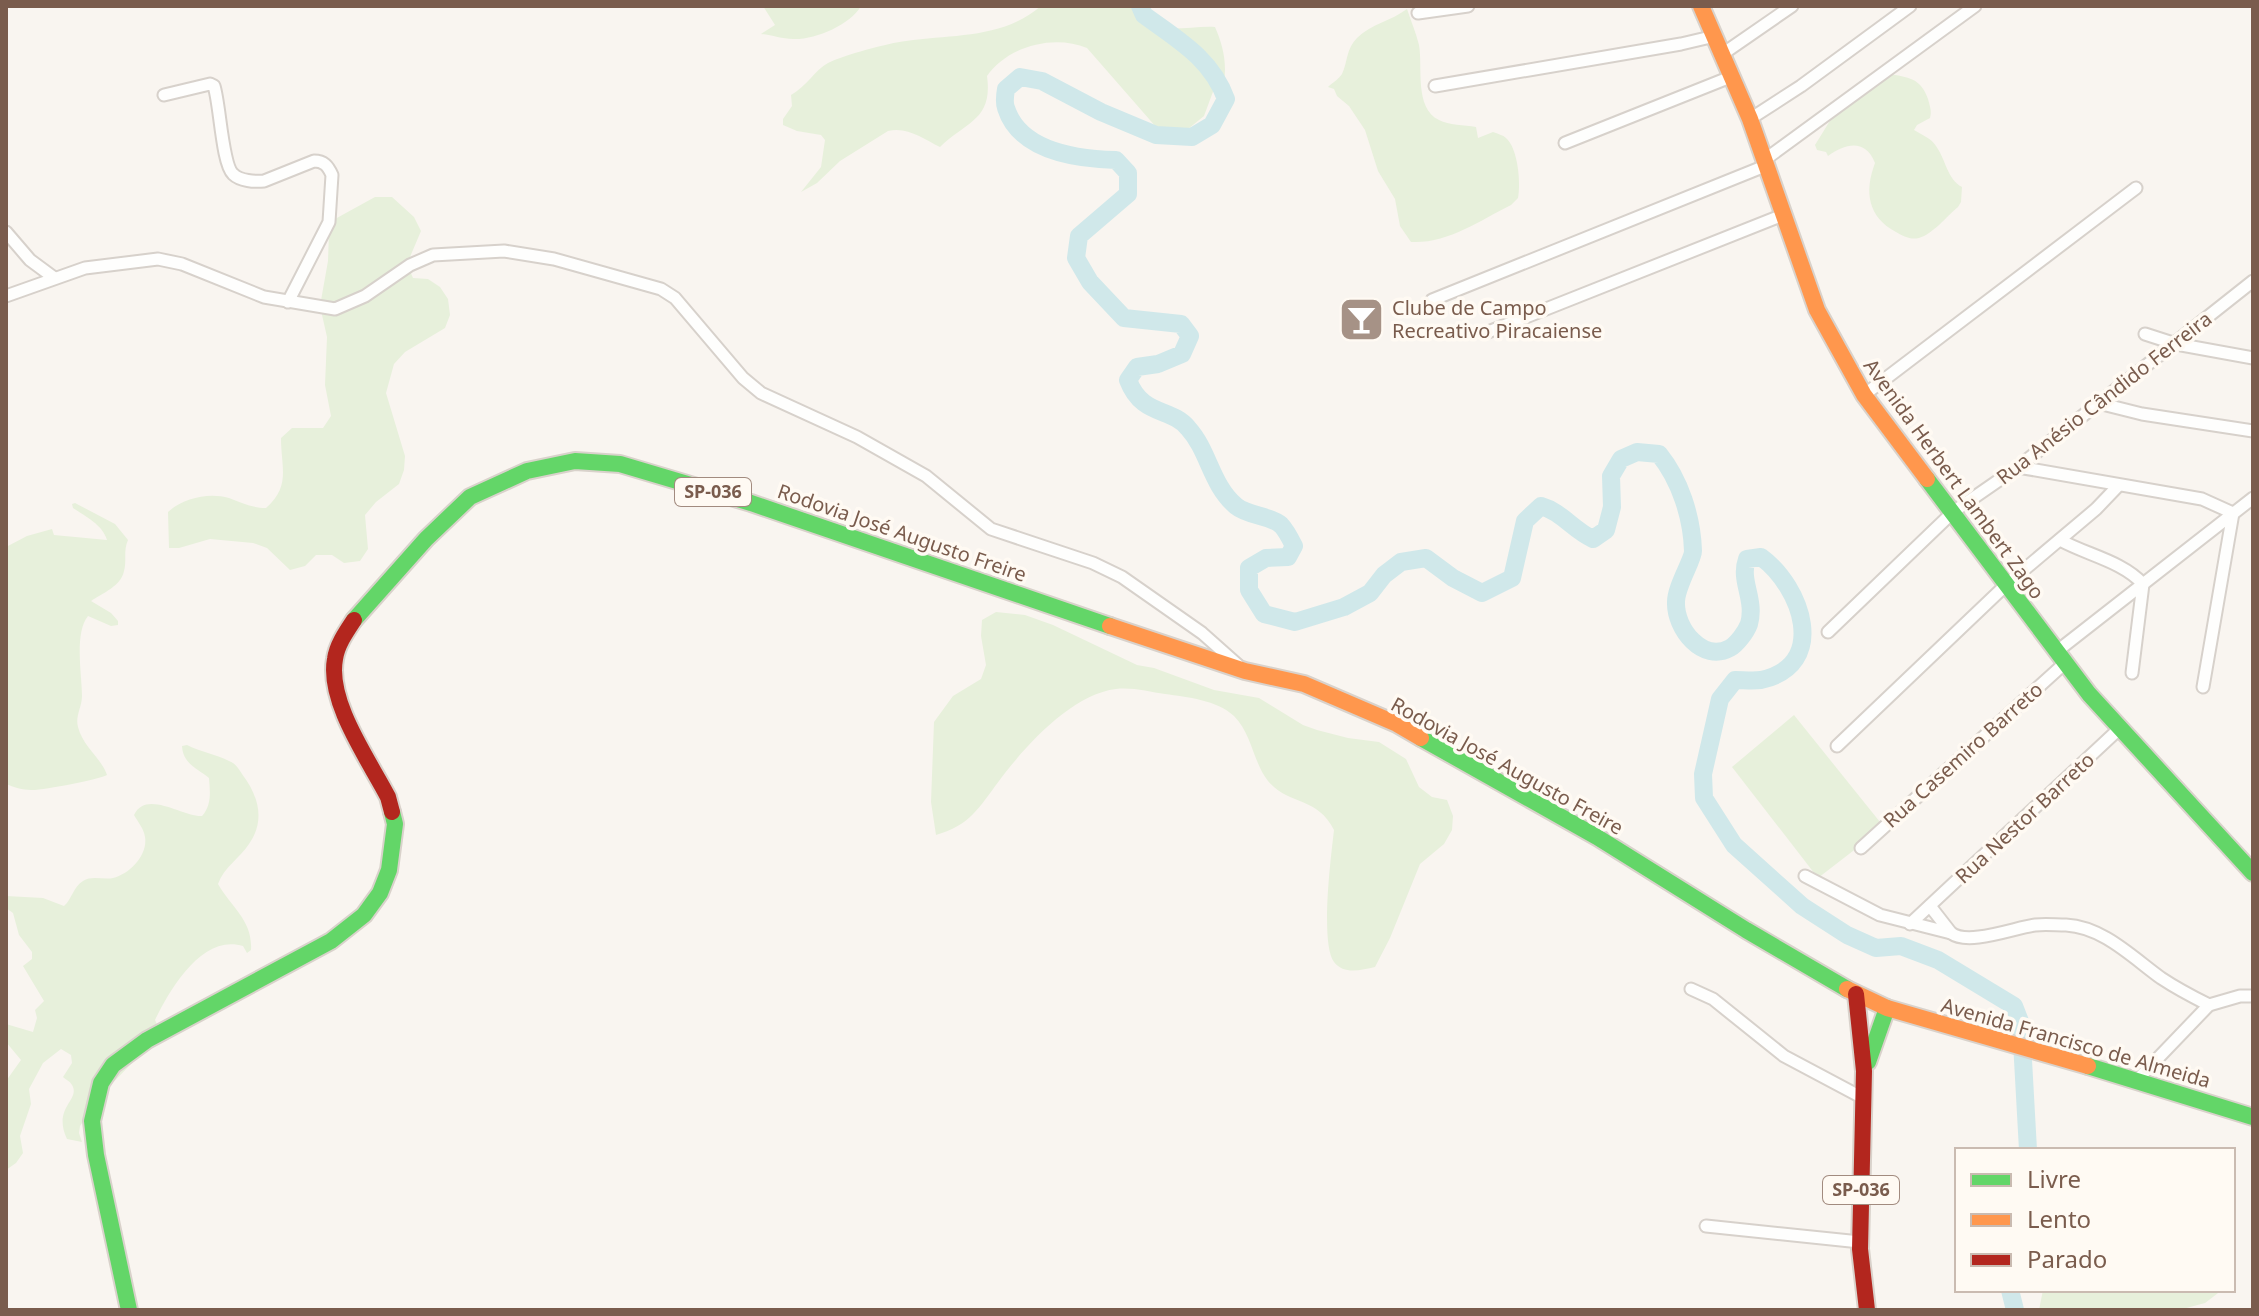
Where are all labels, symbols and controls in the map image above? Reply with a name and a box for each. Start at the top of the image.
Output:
place label: Clube de Campo Recreativo Piracaiense [1392,294,1602,344]
bar icon: Clube de Campo Recreativo Piracaiense [1337,295,1385,343]
street label: Rua Anésio Cândido Ferreira [1990,305,2217,490]
street label: Avenida Herbert Lambert Zago [1858,353,2051,604]
street label: Rodovia José Augusto Freire [774,477,1030,588]
road number: SP-036 [675,478,751,506]
street label: Rua Casemiro Barreto [1877,676,2048,834]
street label: Rodovia José Augusto Freire [1386,690,1628,841]
street label: Rua Nestor Barreto [1949,746,2100,889]
street label: Avenida Francisco de Almeida [1938,991,2214,1094]
legend [1955,1148,2235,1292]
text: Livre [2027,1162,2081,1195]
road number: SP-036 [1823,1176,1899,1204]
text: Lento [2027,1202,2091,1235]
text: Parado [2027,1242,2107,1275]

